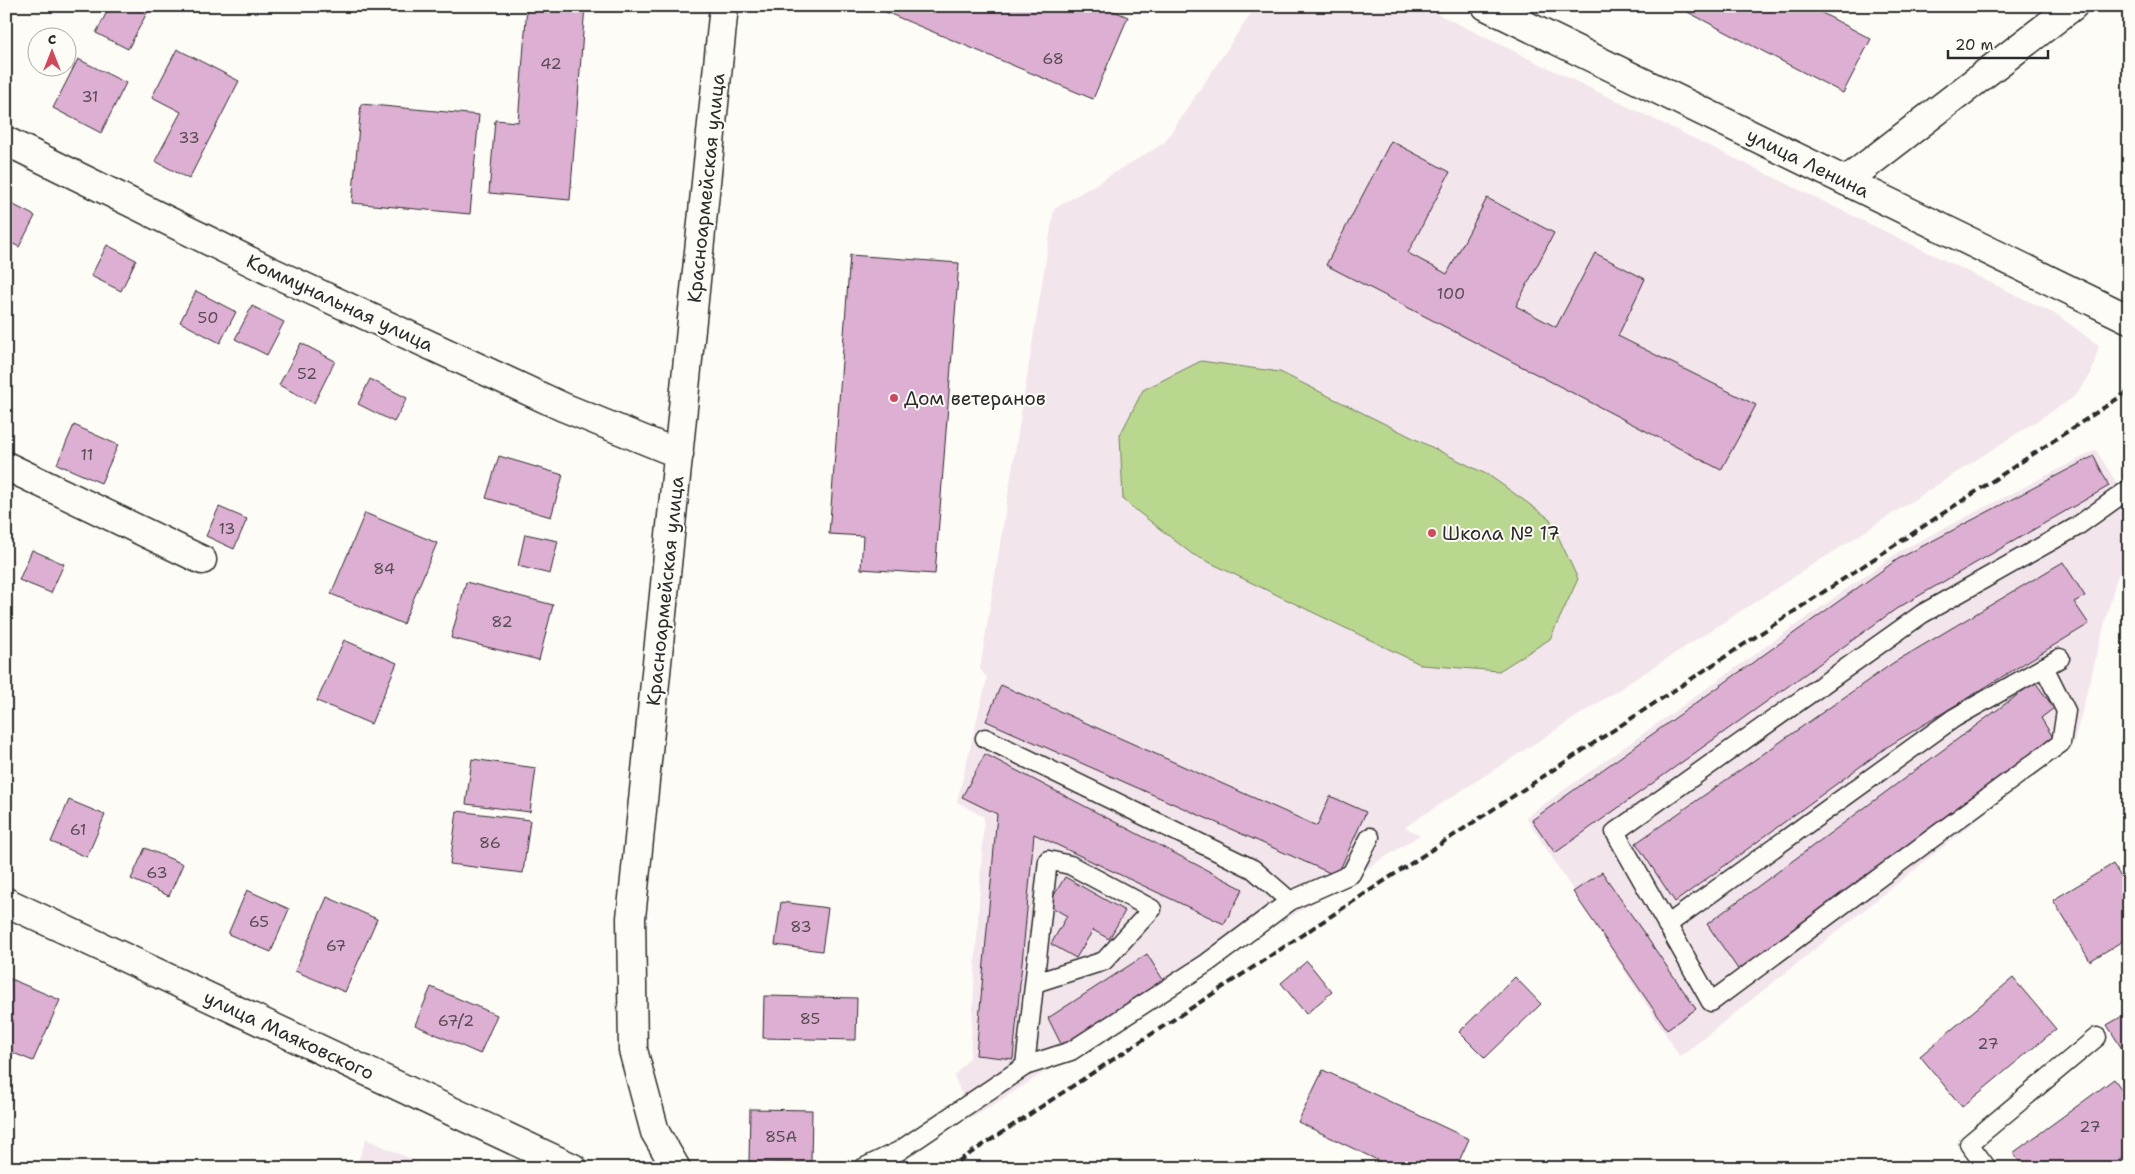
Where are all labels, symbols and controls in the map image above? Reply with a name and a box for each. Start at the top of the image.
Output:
north arrow [28,28,78,78]
scale bar [1948,28,2048,60]
text: С [48,30,56,48]
text: 20 m [1955,35,1994,55]
house number: 68 [1042,48,1064,69]
house number: 42 [540,53,562,74]
street label: Красноармейская улица [681,72,731,304]
house number: 31 [81,86,99,107]
street label: улица Ленина [1743,123,1874,204]
house number: 33 [178,127,200,148]
street label: Коммунальная улица [242,249,438,357]
house number: 100 [1437,283,1465,304]
house number: 50 [198,307,218,328]
house number: 52 [297,363,317,384]
place label: Дом ветеранов [904,386,1046,411]
marker: Дом ветеранов [888,392,900,404]
house number: 11 [81,444,93,465]
street label: Красноармейская улица [640,475,690,707]
house number: 13 [218,518,236,539]
place label: Школа № 17 [1442,521,1560,546]
marker: Школа № 17 [1426,527,1438,539]
house number: 84 [373,558,395,579]
house number: 82 [491,611,513,632]
house number: 61 [70,819,86,840]
house number: 86 [479,832,501,853]
house number: 63 [146,862,168,883]
house number: 65 [249,911,269,932]
house number: 83 [790,916,812,937]
house number: 67 [326,935,346,956]
street label: улица Маяковского [200,985,378,1085]
house number: 85 [800,1008,820,1029]
house number: 67/2 [438,1010,474,1031]
house number: 27 [1977,1033,1999,1054]
house number: 27 [2079,1116,2101,1137]
house number: 85А [765,1126,797,1147]

